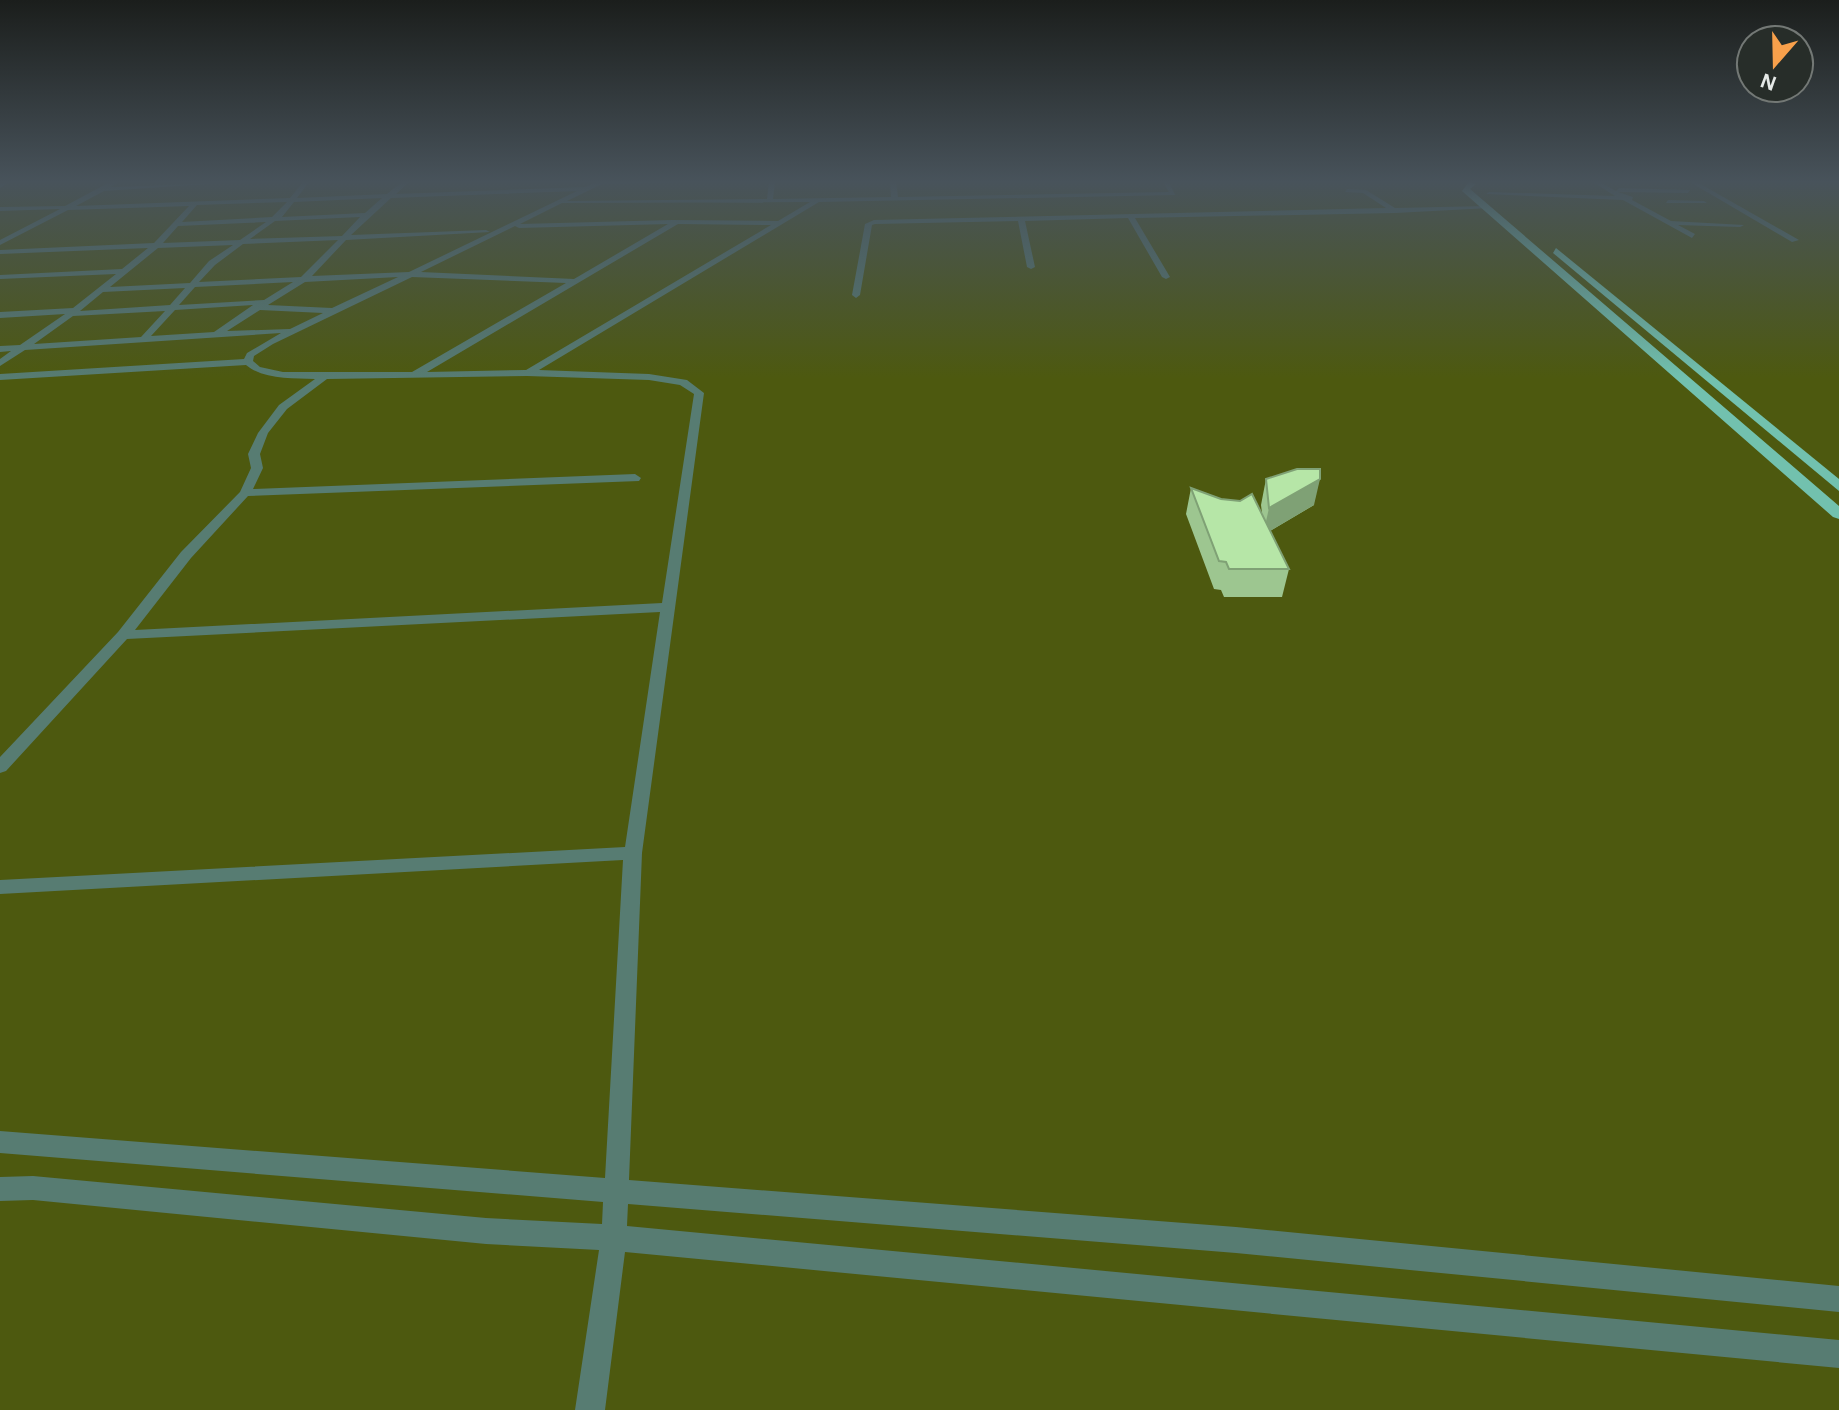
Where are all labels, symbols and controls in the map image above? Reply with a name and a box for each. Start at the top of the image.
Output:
north arrow [1735,24,1815,104]
text: N [1758,69,1779,95]

